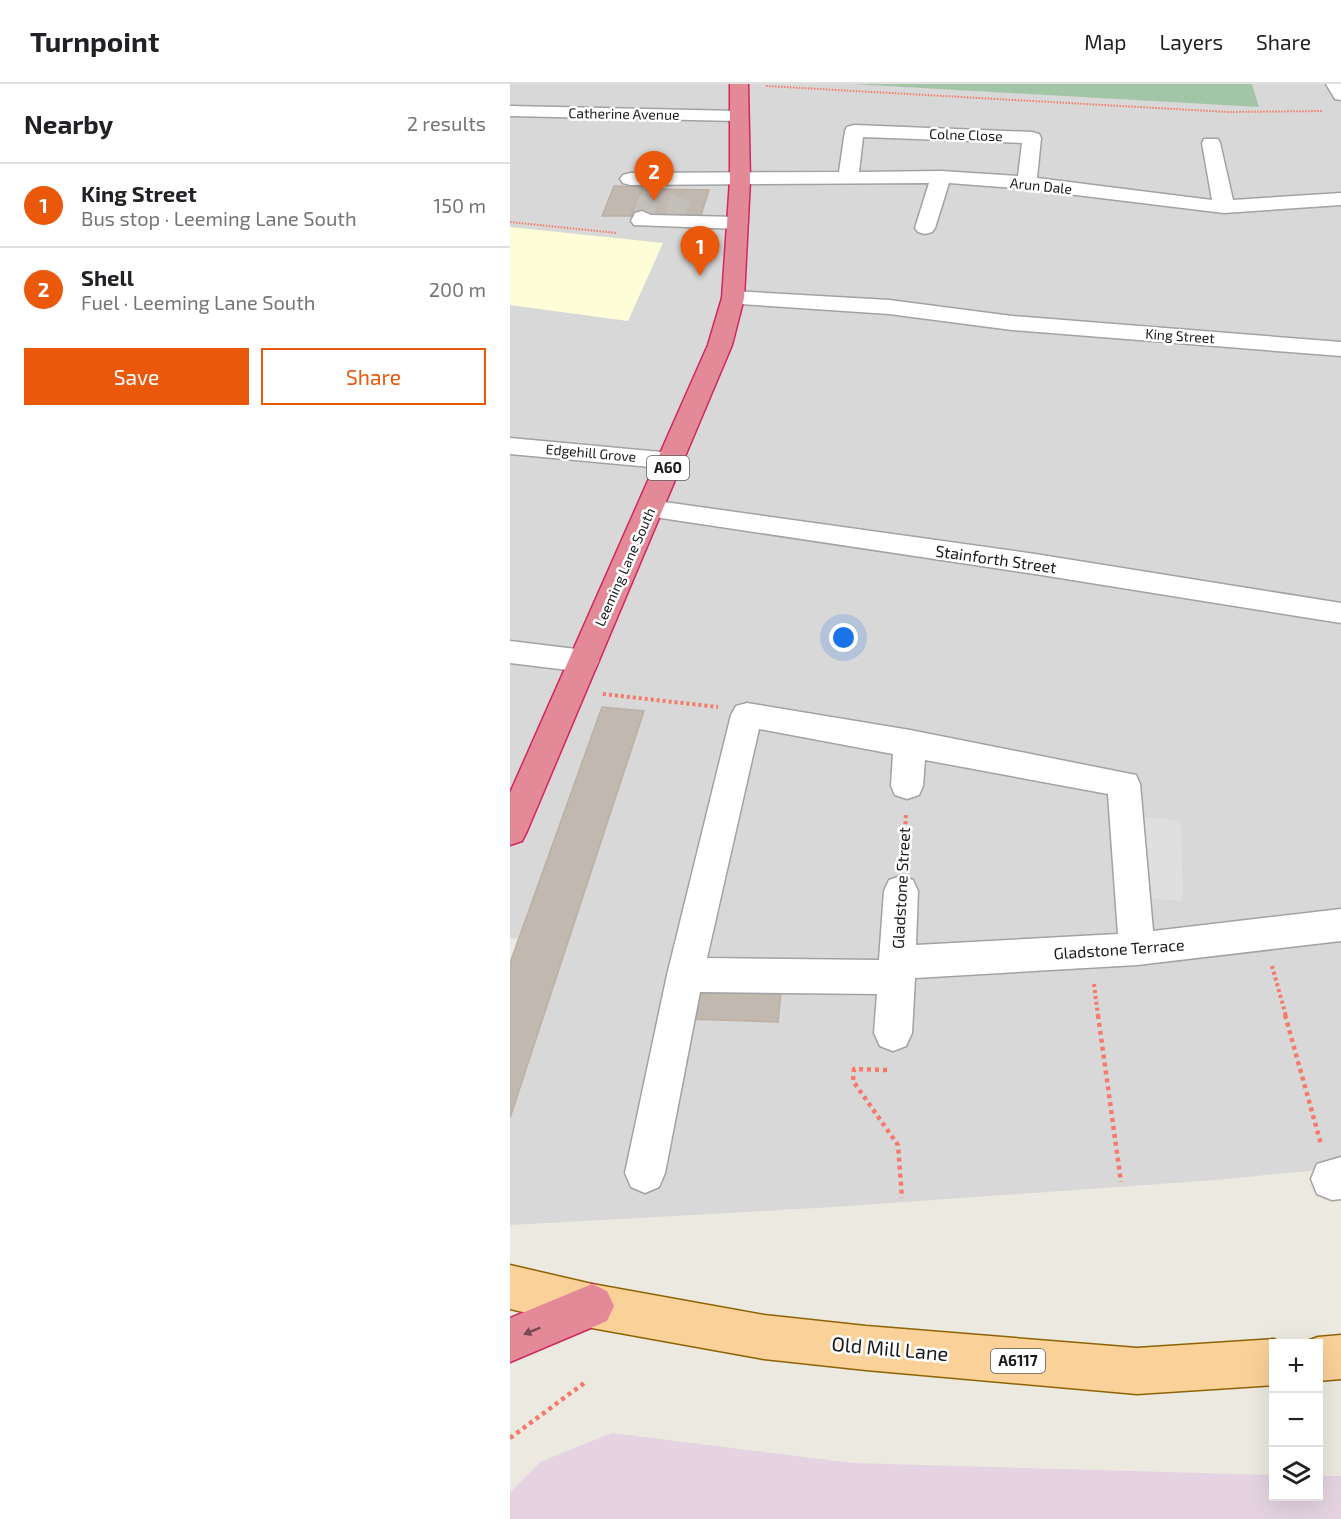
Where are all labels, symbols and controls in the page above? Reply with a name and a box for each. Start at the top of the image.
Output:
text: Turnpoint [30,24,159,58]
text: Map [1084,29,1126,54]
text: Layers [1159,29,1223,54]
text: Share [1256,29,1311,54]
street label: Catherine Avenue [568,104,680,123]
text: Nearby [24,108,113,139]
text: 2 results [407,111,486,135]
street label: Colne Close [929,125,1003,144]
pin: 2 [634,152,674,201]
street label: Arun Dale [1009,174,1073,197]
text: King Street [81,180,197,206]
text: 1 [39,193,48,217]
text: 150 m [433,193,486,217]
text: Bus stop · Leeming Lane South [81,206,357,230]
pin: 1 [680,226,720,276]
text: Shell [81,264,134,290]
text: 2 [38,277,49,301]
text: 200 m [429,277,486,301]
text: Fuel · Leeming Lane South [81,290,315,314]
street label: King Street [1145,325,1215,346]
button: Save [24,348,249,405]
button: Share [261,348,486,405]
street label: Edgehill Grove [545,440,637,465]
road number: A60 [647,456,689,480]
street label: Leeming Lane South [591,505,658,629]
street label: Stainforth Street [934,541,1058,576]
your location [829,623,858,652]
street label: Gladstone Street [888,827,913,949]
street label: Gladstone Terrace [1053,934,1185,963]
one-way arrow [522,1326,540,1336]
street label: Old Mill Lane [831,1331,950,1365]
map controls [1269,1339,1323,1501]
button: + [1269,1339,1323,1393]
road number: A6117 [991,1349,1045,1373]
button: − [1269,1393,1323,1447]
button: layers [1269,1447,1323,1501]

